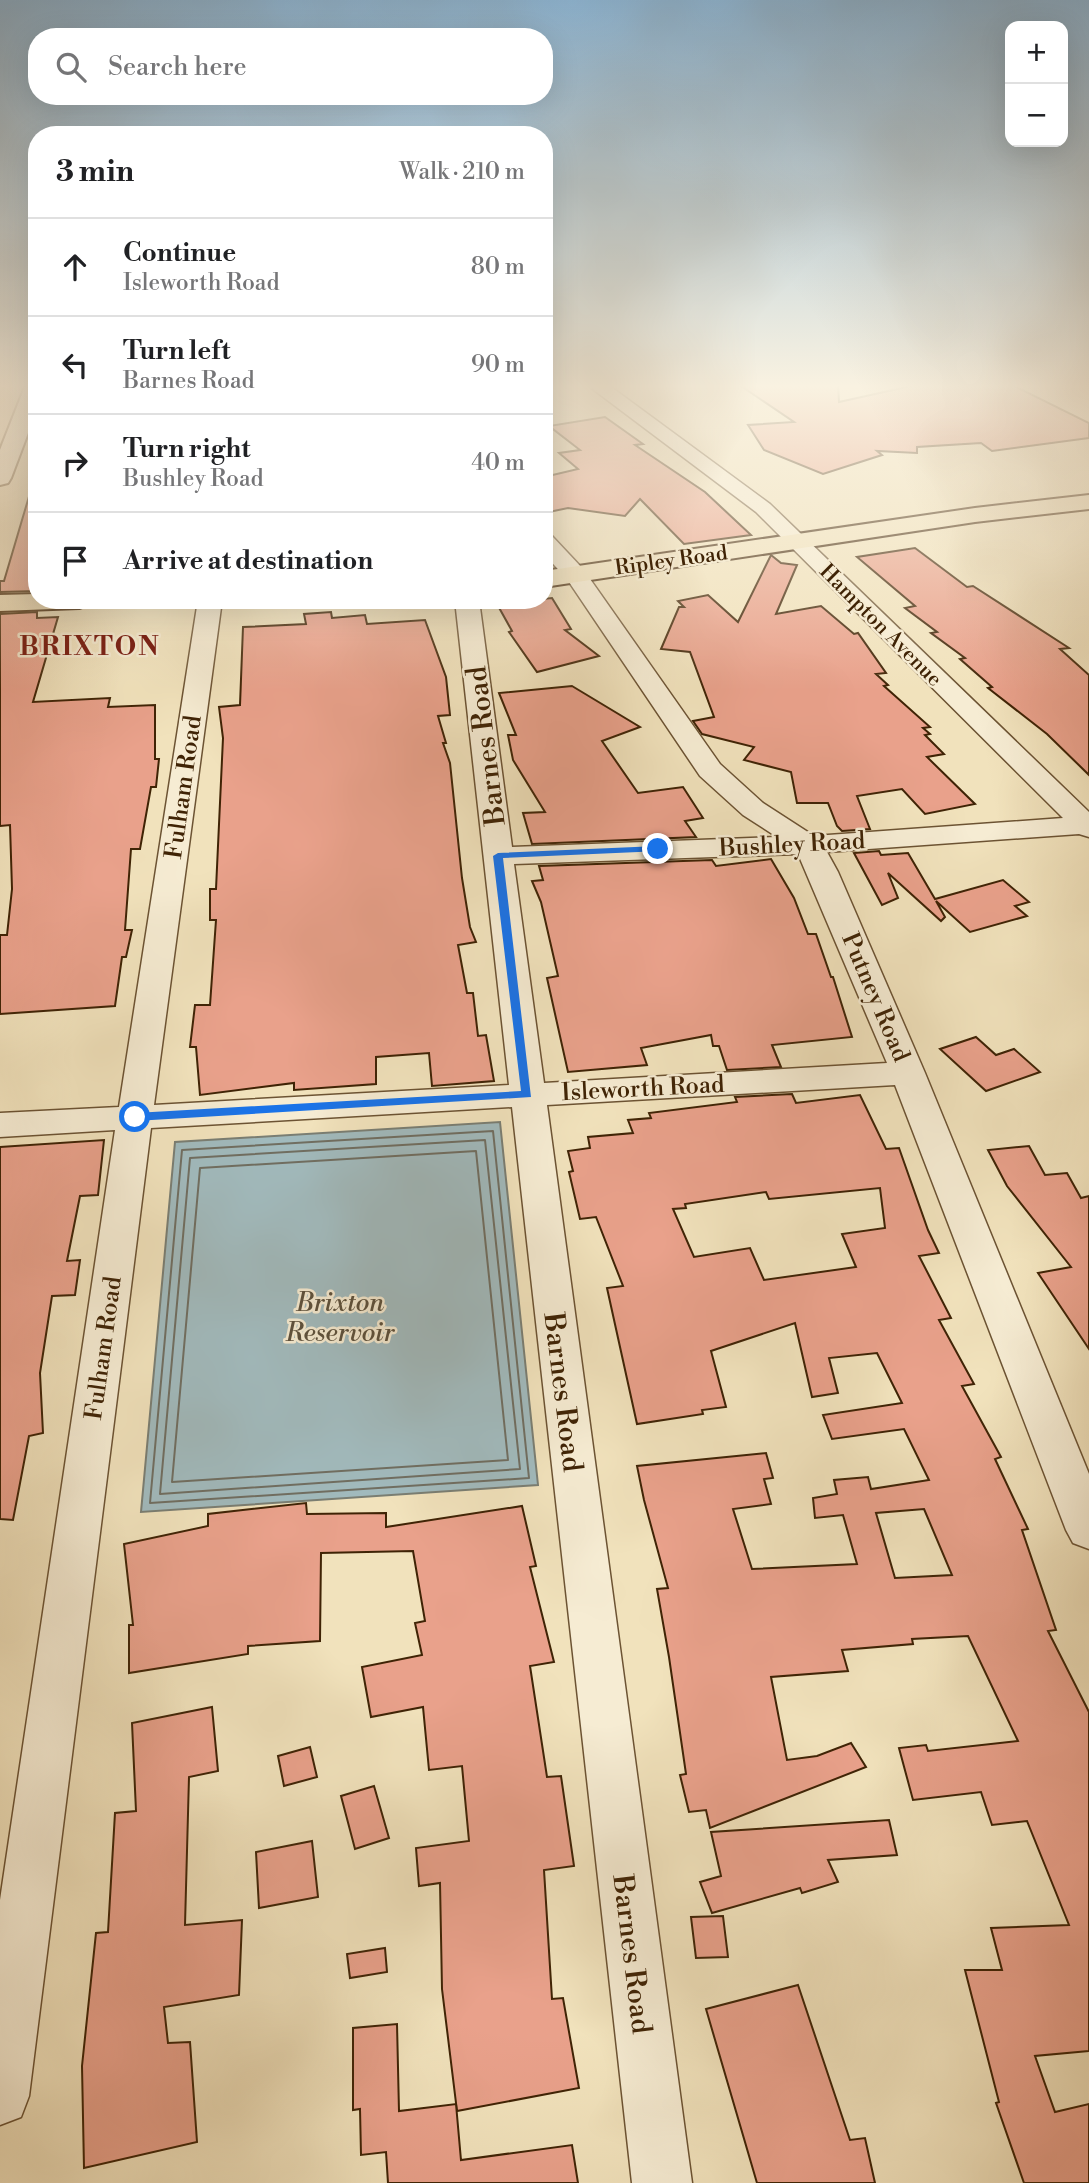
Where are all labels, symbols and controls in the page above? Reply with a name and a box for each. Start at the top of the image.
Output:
map controls [1005,21,1068,147]
button: + [1005,21,1068,84]
search box [28,28,553,105]
icon: search [52,48,90,86]
text: Search here [108,51,247,83]
button: − [1005,84,1068,147]
text: 3 min [56,153,134,191]
text: Walk · 210 m [399,158,525,186]
text: Continue [123,237,236,269]
icon: ahead [56,248,94,286]
text: 80 m [471,253,525,281]
text: Isleworth Road [123,269,280,297]
text: Turn left [123,335,231,367]
icon: left [56,346,94,384]
text: 90 m [471,351,525,379]
text: Barnes Road [123,367,255,395]
text: Turn right [123,433,251,465]
icon: right [56,444,94,482]
text: 40 m [471,449,525,477]
text: Bushley Road [123,465,264,493]
street label: Ripley Road [613,540,729,582]
icon: arrive [56,542,94,580]
text: Arrive at destination [123,545,373,577]
street label: Hampton Avenue [813,559,947,693]
district label: BRIXTON [19,631,161,663]
street label: Barnes Road [459,664,514,828]
street label: Fulham Road [159,713,209,861]
street label: Bushley Road [717,826,866,864]
route end [642,833,673,864]
street label: Putney Road [834,928,916,1067]
street label: Isleworth Road [561,1070,726,1108]
route start [119,1101,150,1132]
street label: Fulham Road [79,1274,129,1422]
water label: Brixton Reservoir [285,1287,395,1349]
street label: Barnes Road [535,1310,590,1474]
street label: Barnes Road [604,1872,659,2036]

